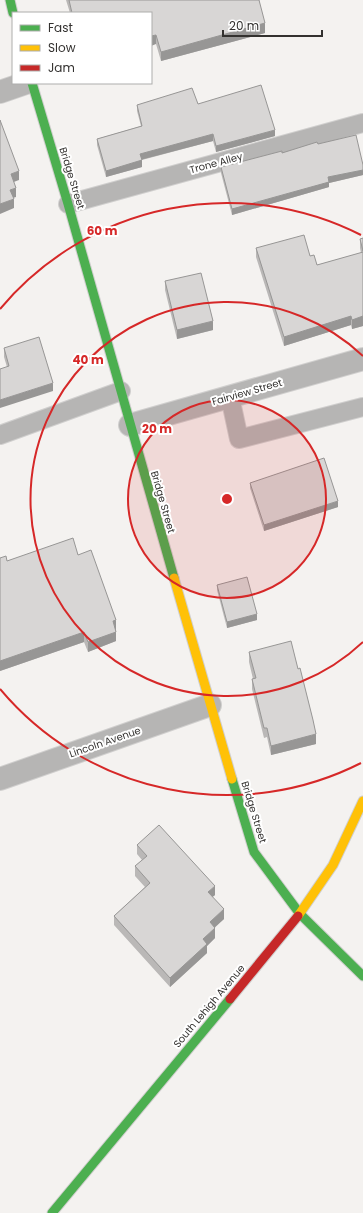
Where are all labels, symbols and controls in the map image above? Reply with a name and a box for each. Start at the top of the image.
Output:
legend [12,12,152,84]
scale bar [223,12,322,38]
text: 20 m [229,17,259,34]
text: Fast [48,19,73,36]
text: Slow [48,39,76,56]
text: Jam [48,59,75,76]
street label: Bridge Street [55,145,89,211]
street label: Trone Alley [188,149,245,177]
text: 60 m [87,222,118,239]
text: 40 m [72,351,104,368]
street label: Fairview Street [210,375,284,409]
text: 20 m [142,420,172,437]
street label: Bridge Street [147,469,179,535]
centre of rings [220,492,234,506]
street label: Lincoln Avenue [67,723,143,761]
street label: Bridge Street [237,779,271,845]
street label: South Lehigh Avenue [170,961,248,1051]

